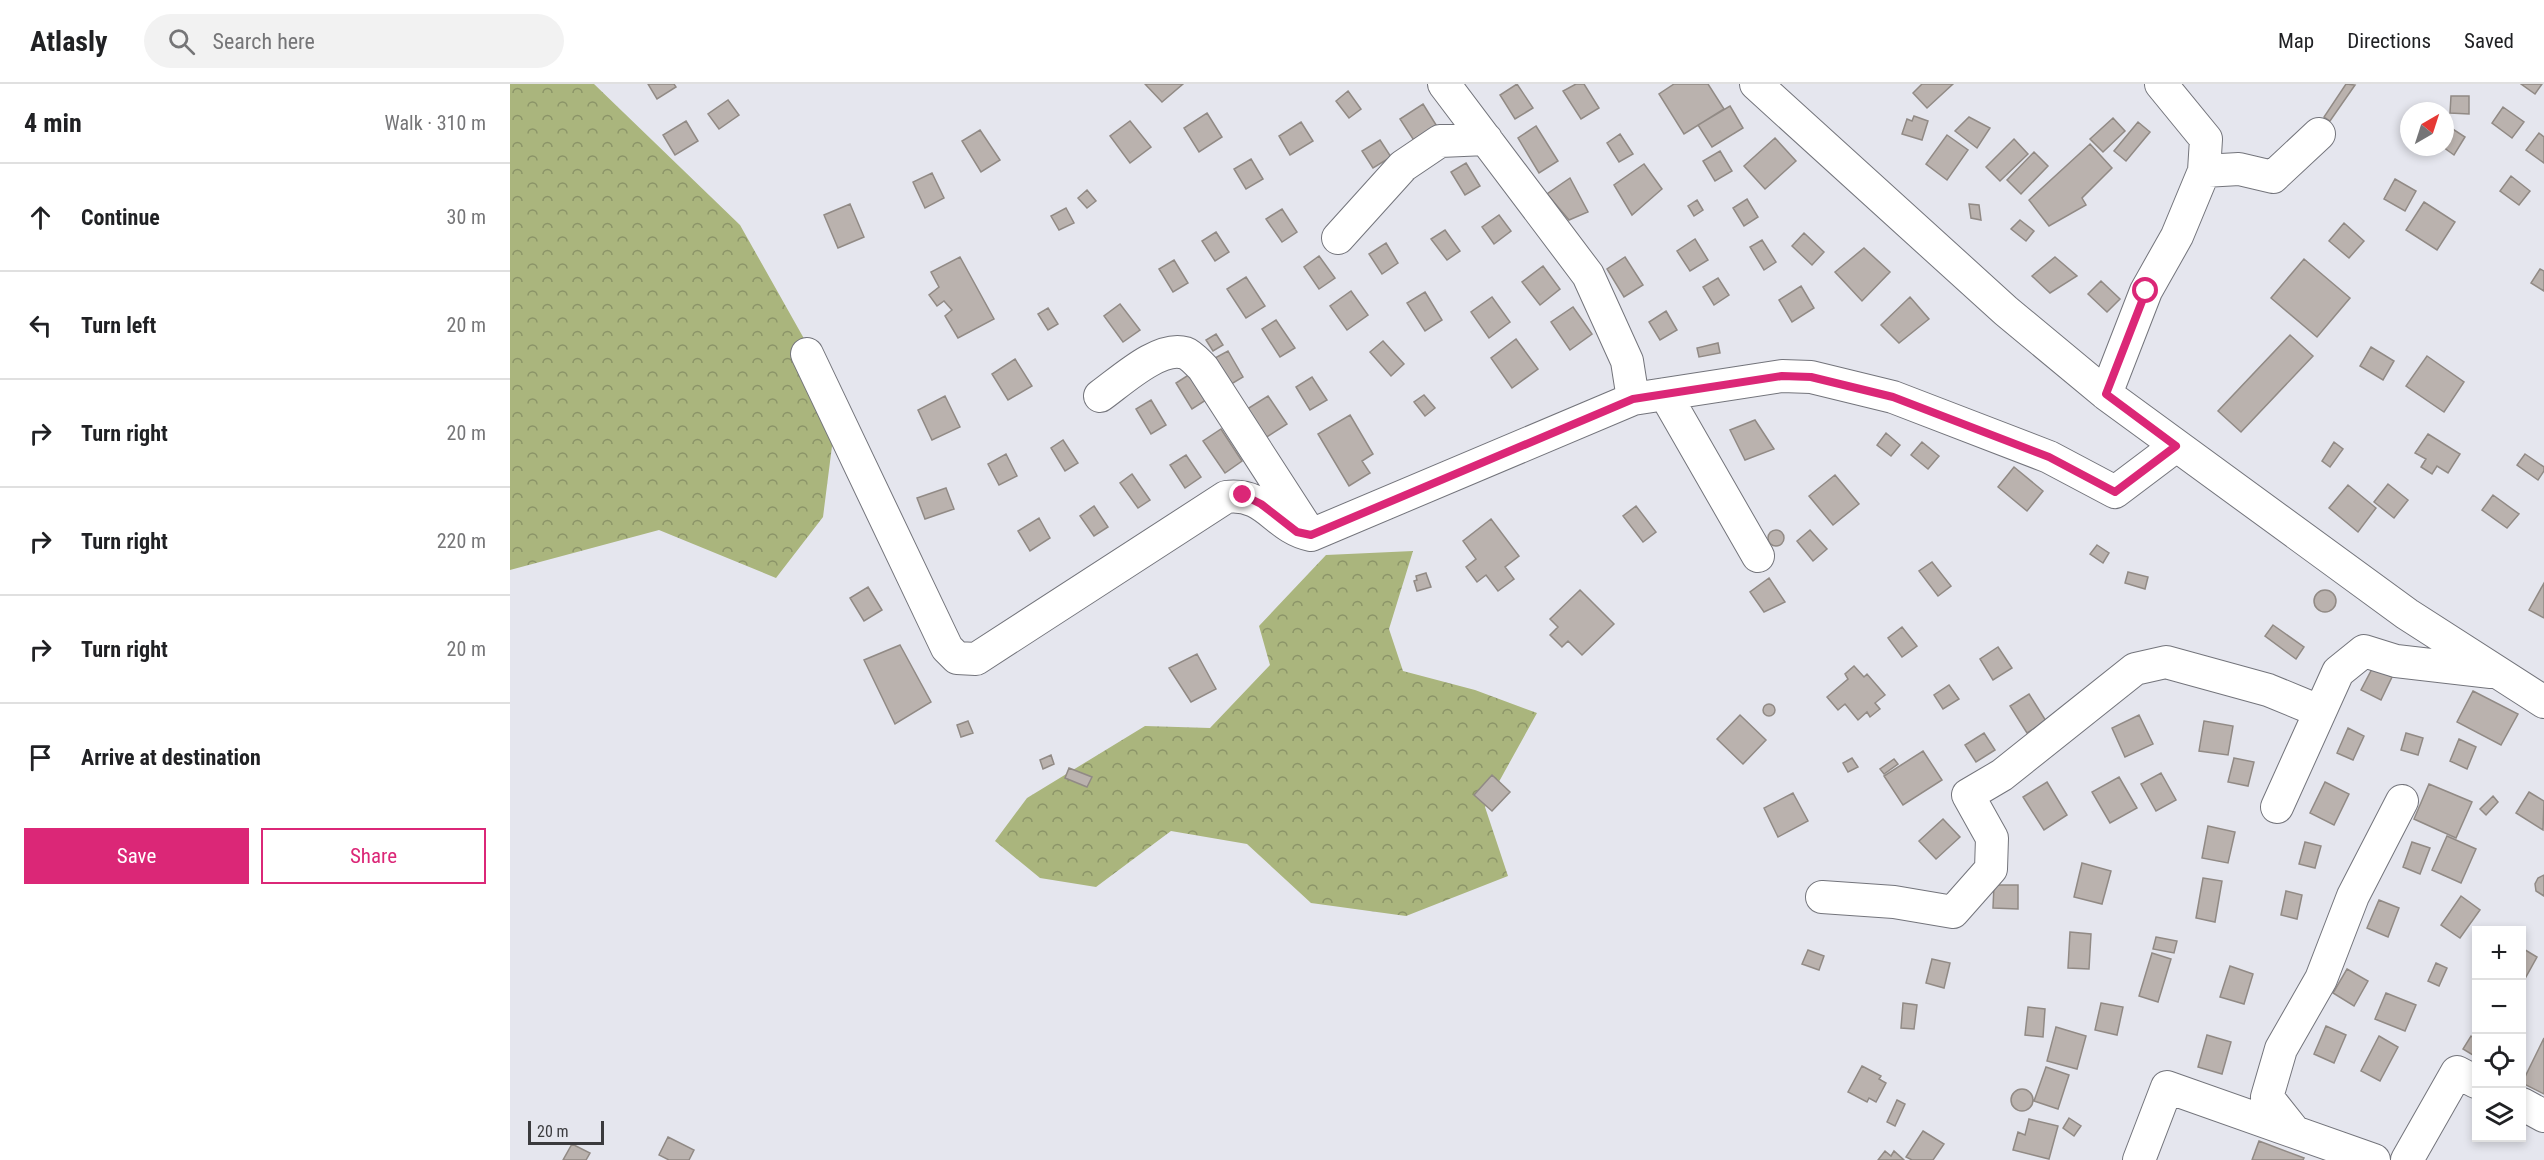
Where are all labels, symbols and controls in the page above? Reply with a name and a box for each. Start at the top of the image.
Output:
search box [144,14,564,68]
text: Atlasly [30,25,108,58]
icon: search [165,25,198,58]
text: Search here [213,29,315,54]
text: Map [2278,29,2314,53]
text: Directions [2347,29,2431,53]
text: Saved [2464,29,2514,53]
north arrow [2400,102,2454,156]
text: 4 min [24,108,82,138]
text: Walk · 310 m [385,111,486,135]
icon: ahead [24,201,57,234]
text: Continue [81,205,160,230]
text: 30 m [447,205,486,229]
route start [2132,277,2158,303]
icon: left [24,309,57,342]
text: Turn left [81,313,156,338]
text: 20 m [447,313,486,337]
icon: right [24,417,57,450]
text: Turn right [81,421,168,446]
text: 20 m [447,421,486,445]
route end [1229,481,1255,507]
icon: right [24,525,57,558]
text: Turn right [81,529,168,554]
text: 220 m [437,529,486,553]
icon: right [24,633,57,666]
text: Turn right [81,637,168,662]
text: 20 m [447,637,486,661]
icon: arrive [24,741,57,774]
text: Arrive at destination [81,745,261,770]
button: Save [24,828,249,884]
button: Share [261,828,486,884]
map controls [2472,926,2526,1142]
button: + [2472,926,2526,980]
button: − [2472,980,2526,1034]
button: locate [2472,1034,2526,1088]
button: layers [2472,1088,2526,1142]
scale bar [528,1118,604,1146]
text: 20 m [537,1122,569,1141]

